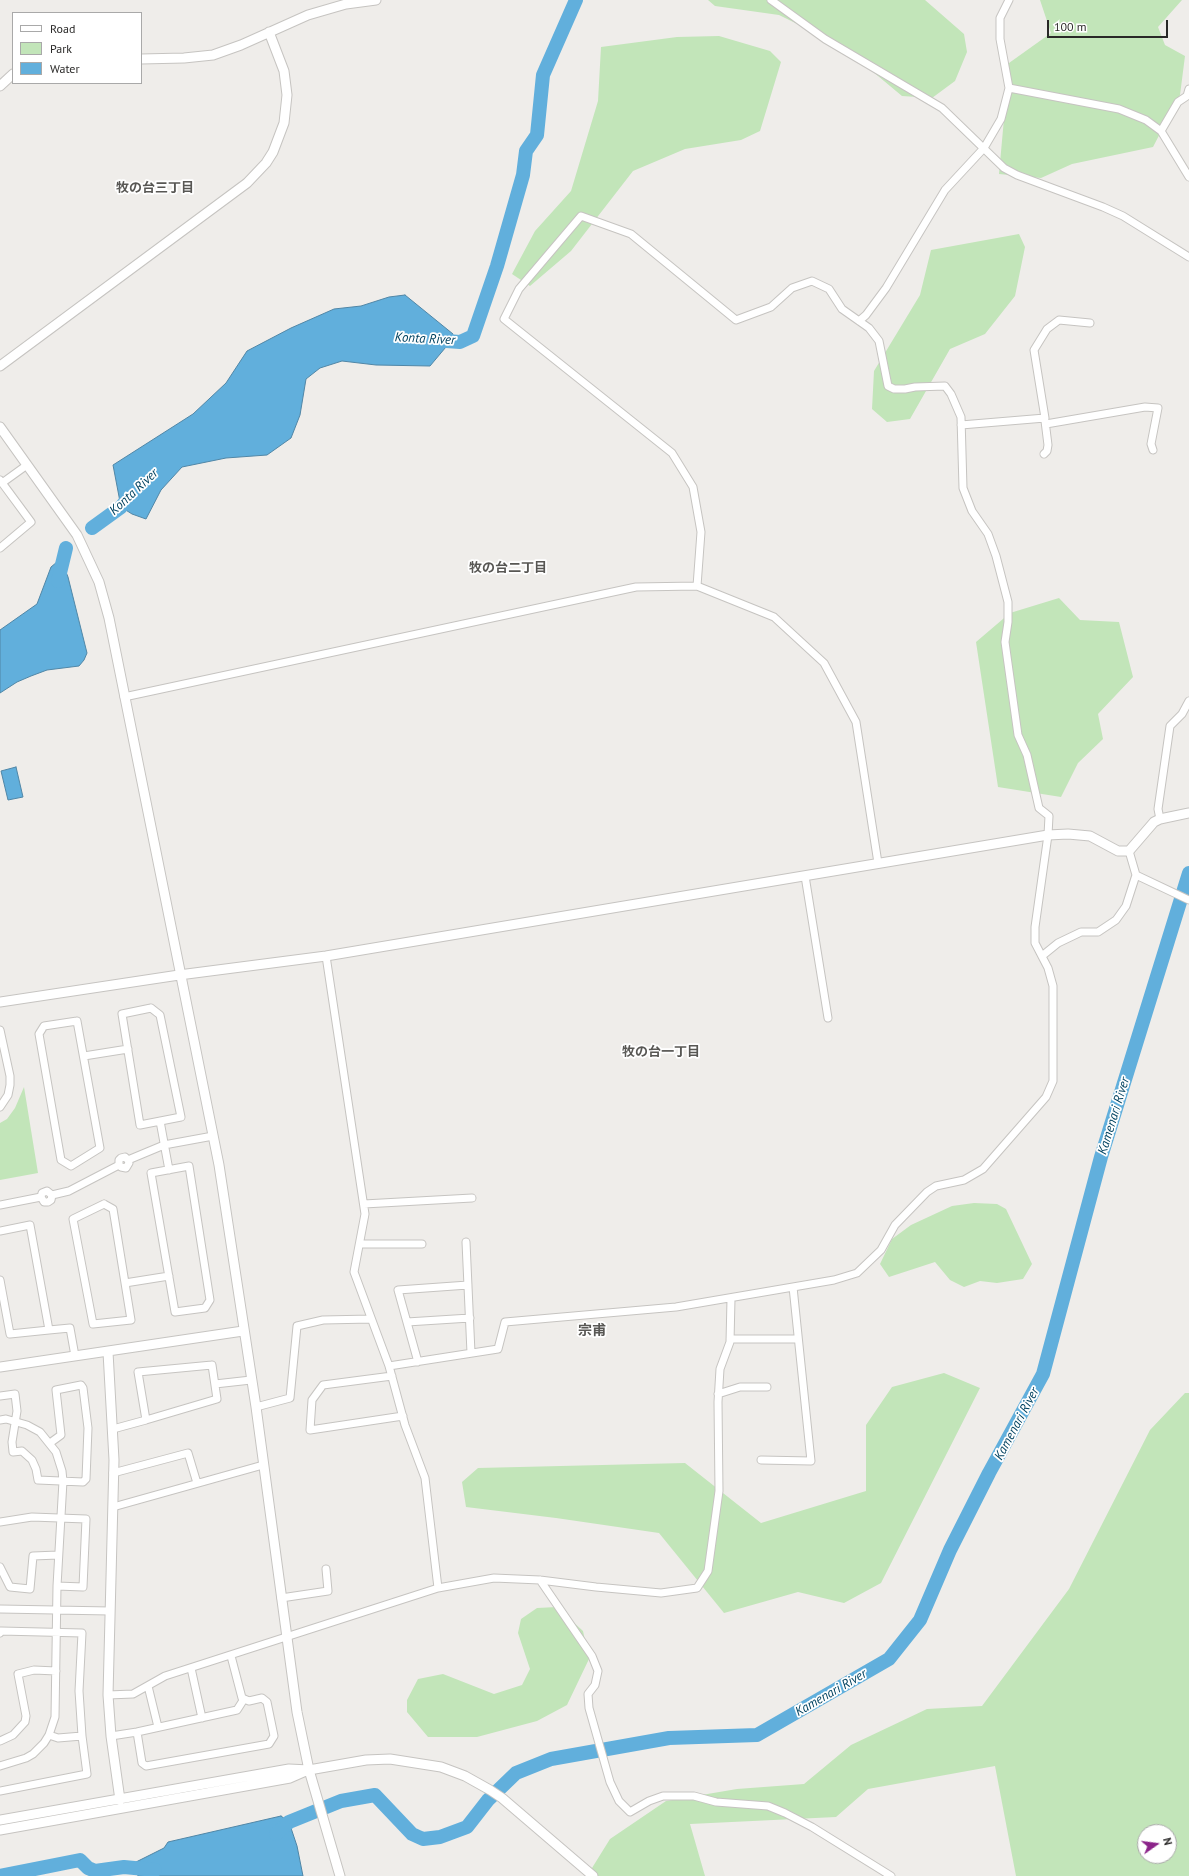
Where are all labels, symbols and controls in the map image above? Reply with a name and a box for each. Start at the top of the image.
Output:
legend [12,12,142,84]
scale bar [1049,12,1170,38]
text: 100 m [1054,19,1087,34]
text: Road [50,21,75,36]
text: Park [50,41,72,56]
text: Water [50,61,80,76]
district label: 牧の台三丁目 [116,180,194,196]
water label: Konta River [394,330,456,348]
water label: Konta River [106,466,162,518]
district label: 牧の台二丁目 [469,560,547,576]
district label: 牧の台一丁目 [622,1044,700,1060]
water label: Kamenari River [1095,1075,1133,1157]
district label: 宗甫 [578,1323,606,1339]
water label: Kamenari River [991,1385,1043,1463]
water label: Kamenari River [792,1666,870,1720]
north arrow [1137,1824,1177,1864]
text: N [1160,1836,1175,1847]

